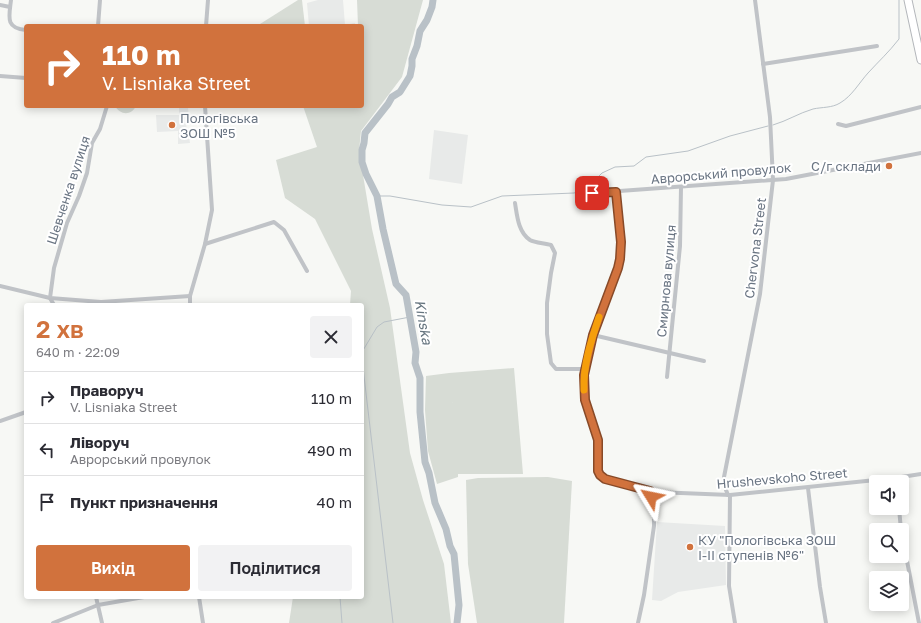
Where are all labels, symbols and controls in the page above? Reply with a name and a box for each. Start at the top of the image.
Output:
text: 110 m [102,38,181,71]
icon: right [36,40,88,92]
text: V. Lisniaka Street [102,72,251,94]
place label: Пологівська ЗОШ №5 [180,110,258,141]
marker: Пологівська ЗОШ №5 [167,120,177,130]
street label: Шевченка вулиця [43,134,93,246]
place label: С/г склади [811,158,881,174]
street label: Аврорський провулок [650,159,792,187]
marker: С/г склади [884,161,894,171]
pin [575,176,609,210]
icon: arrive [581,182,603,204]
street label: Chervona Street [741,197,769,299]
street label: Смирнова вулиця [653,224,679,338]
water label: Kinska [412,298,436,347]
text: 2 хв [36,314,84,343]
button: close [310,316,352,358]
text: 640 m · 22:09 [36,344,120,360]
text: Праворуч [70,381,144,399]
icon: right [36,387,58,409]
text: 110 m [311,389,352,407]
text: V. Lisniaka Street [70,399,177,415]
text: Ліворуч [70,433,129,451]
icon: left [36,439,58,461]
text: 490 m [307,441,352,459]
text: Аврорський провулок [70,451,211,467]
street label: Hrushevskoho Street [716,464,848,492]
map controls [869,475,909,611]
button: sound [869,475,909,515]
position arrow [630,476,672,518]
icon: arrive [36,491,58,513]
text: Пункт призначення [70,493,218,511]
text: 40 m [317,493,352,511]
button: search [869,523,909,563]
place label: КУ "Пологівська ЗОШ І-ІІ ступенів №6" [698,532,836,563]
marker: КУ "Пологівська ЗОШ І-ІІ ступенів №6" [685,542,695,552]
button: Вихід [36,545,190,591]
button: Поділитися [198,545,352,591]
button: layers [869,571,909,611]

